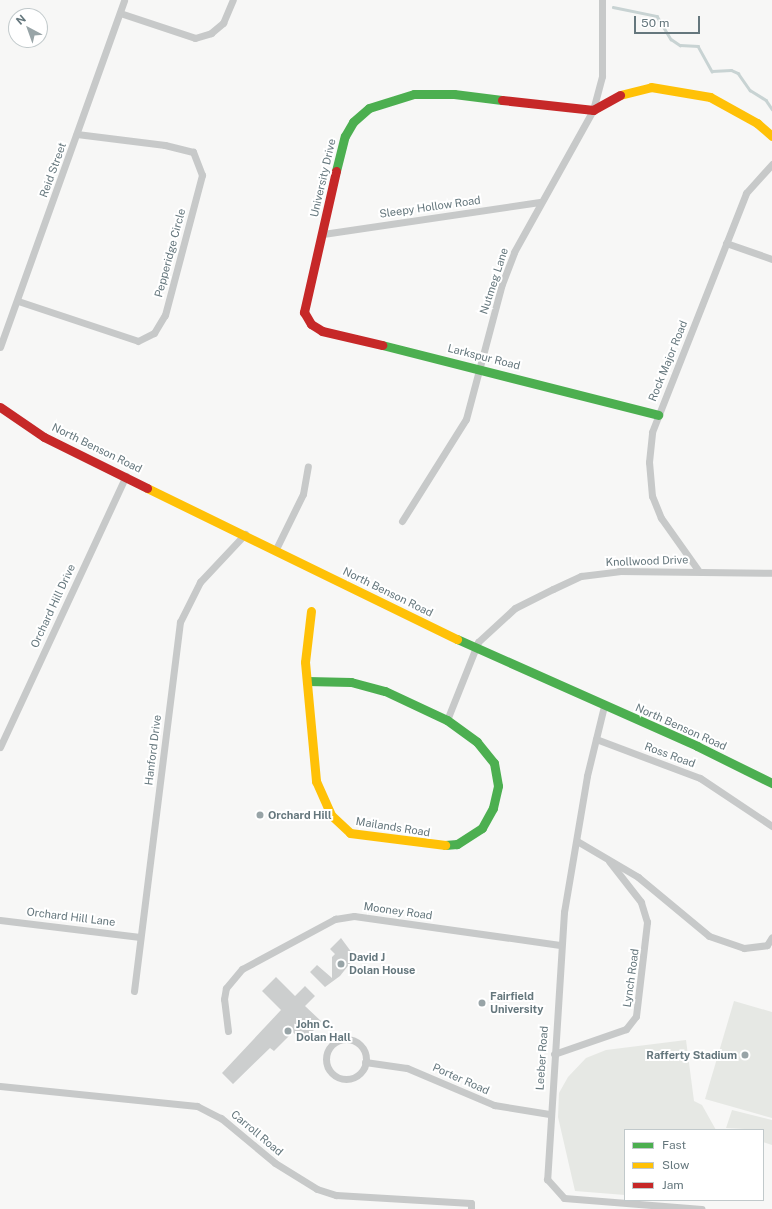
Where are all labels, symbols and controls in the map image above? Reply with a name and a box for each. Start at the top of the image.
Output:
north arrow [8,8,48,48]
scale bar [636,8,702,34]
text: N [14,12,28,27]
text: 50 m [641,16,669,30]
street label: University Drive [308,137,338,219]
street label: Reid Street [37,141,69,199]
street label: Sleepy Hollow Road [378,193,482,221]
street label: Pepperidge Circle [152,207,188,299]
street label: Nutmeg Lane [477,246,511,316]
street label: Rock Major Road [646,319,690,403]
street label: Larkspur Road [446,342,522,372]
street label: North Benson Road [50,420,144,476]
street label: Knollwood Drive [605,553,689,569]
street label: Orchard Hill Drive [28,562,78,650]
street label: North Benson Road [341,564,435,620]
street label: North Benson Road [633,701,729,753]
street label: Hanford Drive [142,714,164,786]
street label: Ross Road [643,740,697,770]
place label: Orchard Hill [268,808,332,822]
marker: Orchard Hill [255,810,265,820]
street label: Mailands Road [355,815,431,839]
street label: Mooney Road [363,900,433,922]
street label: Orchard Hill Lane [26,905,116,929]
street label: Lynch Road [620,948,642,1008]
place label: David J Dolan House [349,951,415,977]
marker: David J Dolan House [336,959,346,969]
place label: Fairfield University [490,990,543,1016]
marker: Fairfield University [477,998,487,1008]
place label: John C. Dolan Hall [296,1018,351,1044]
street label: Leeber Road [533,1025,551,1091]
marker: John C. Dolan Hall [283,1026,293,1036]
place label: Rafferty Stadium [646,1048,737,1062]
marker: Rafferty Stadium [740,1050,750,1060]
street label: Porter Road [431,1061,491,1097]
street label: Carroll Road [228,1108,286,1158]
legend [624,1129,764,1201]
text: Fast [662,1138,686,1152]
text: Slow [662,1158,689,1172]
text: Jam [662,1178,684,1192]

